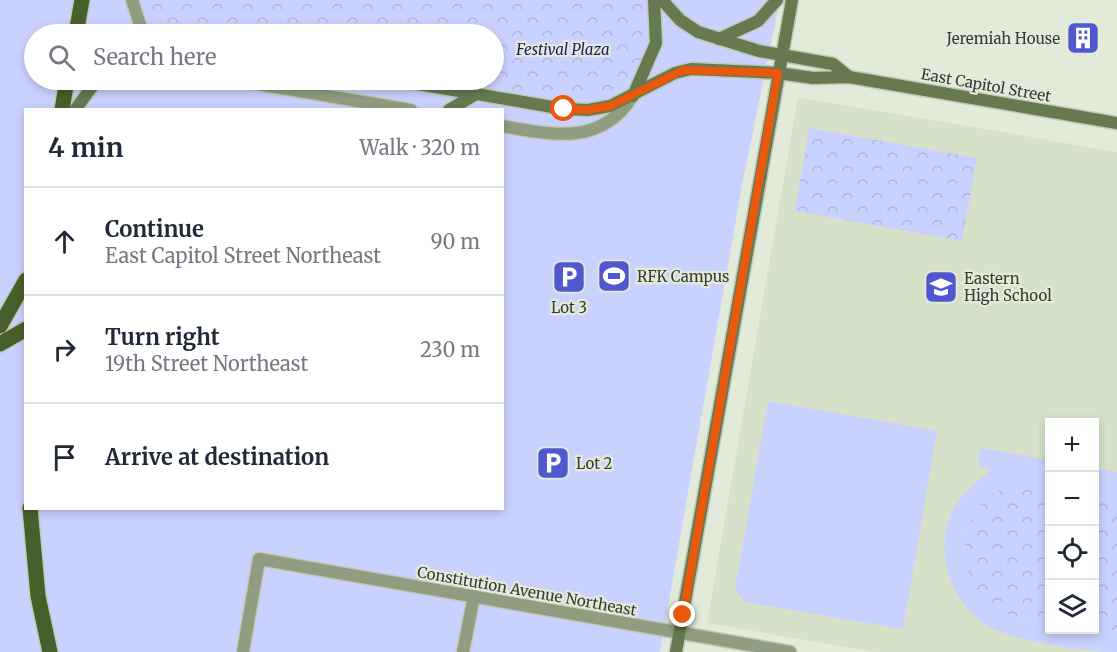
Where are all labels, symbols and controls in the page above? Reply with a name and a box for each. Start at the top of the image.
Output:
building icon: Jeremiah House [1065,20,1101,56]
search box [24,24,504,90]
place label: Jeremiah House [946,29,1060,48]
park label: Festival Plaza [515,40,610,59]
icon: search [45,41,78,74]
text: Search here [93,43,216,71]
street label: East Capitol Street [919,64,1053,106]
route start [550,95,576,121]
text: 4 min [48,131,123,164]
text: Walk · 320 m [360,135,480,160]
text: Continue [105,215,204,243]
icon: ahead [48,225,81,258]
text: 90 m [430,229,480,254]
text: East Capitol Street Northeast [105,243,381,268]
sports icon: RFK Campus [596,258,632,294]
parking icon: Lot 3 [551,259,587,295]
place label: RFK Campus [637,267,729,286]
school or university icon: Eastern High School [923,269,959,305]
place label: Eastern High School [964,269,1052,305]
place label: Lot 3 [551,298,587,317]
text: Turn right [105,323,219,351]
icon: right [48,333,81,366]
text: 230 m [420,337,480,362]
text: 19th Street Northeast [105,351,308,376]
map controls [1045,418,1099,634]
button: + [1045,418,1099,472]
icon: arrive [48,441,81,474]
text: Arrive at destination [105,443,329,471]
parking icon: Lot 2 [535,445,571,481]
place label: Lot 2 [576,454,613,473]
button: − [1045,472,1099,526]
button: locate [1045,526,1099,580]
street label: Constitution Avenue Northeast [416,562,638,620]
button: layers [1045,580,1099,634]
route end [669,601,695,627]

